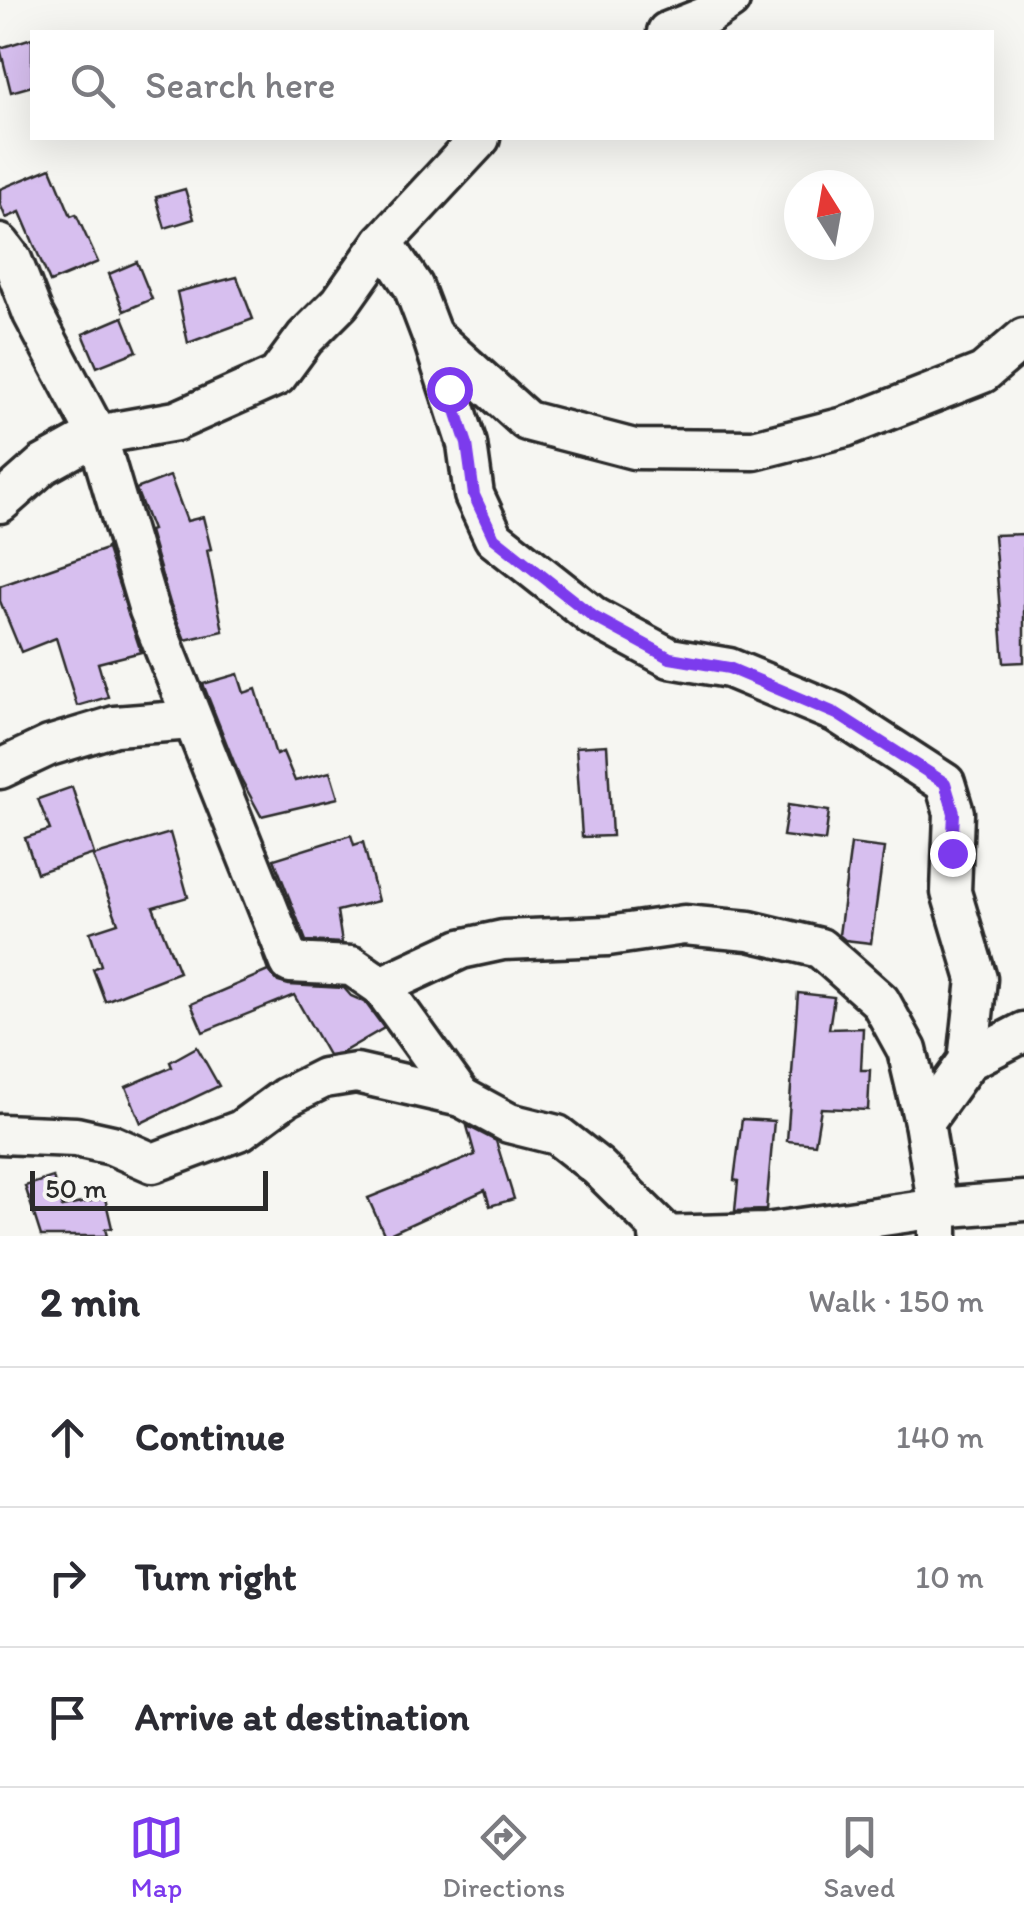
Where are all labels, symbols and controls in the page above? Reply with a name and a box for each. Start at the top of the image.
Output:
search box [30,30,994,140]
icon: search [65,58,120,113]
text: Search here [145,62,336,108]
north arrow [784,170,874,260]
route start [427,367,473,413]
route end [930,831,976,877]
scale bar [30,1166,268,1210]
text: 50 m [45,1171,107,1205]
text: 2 min [40,1276,140,1327]
text: Walk · 150 m [808,1282,984,1320]
icon: ahead [40,1410,95,1465]
text: Continue [135,1414,285,1460]
text: 140 m [896,1418,984,1456]
icon: right [40,1550,95,1605]
text: Turn right [135,1554,297,1600]
text: 10 m [915,1558,984,1596]
icon: arrive [40,1690,95,1745]
text: Arrive at destination [135,1694,470,1740]
tab: Map [129,1810,184,1904]
tab: Directions [442,1810,565,1904]
tab: Saved [823,1810,895,1904]

